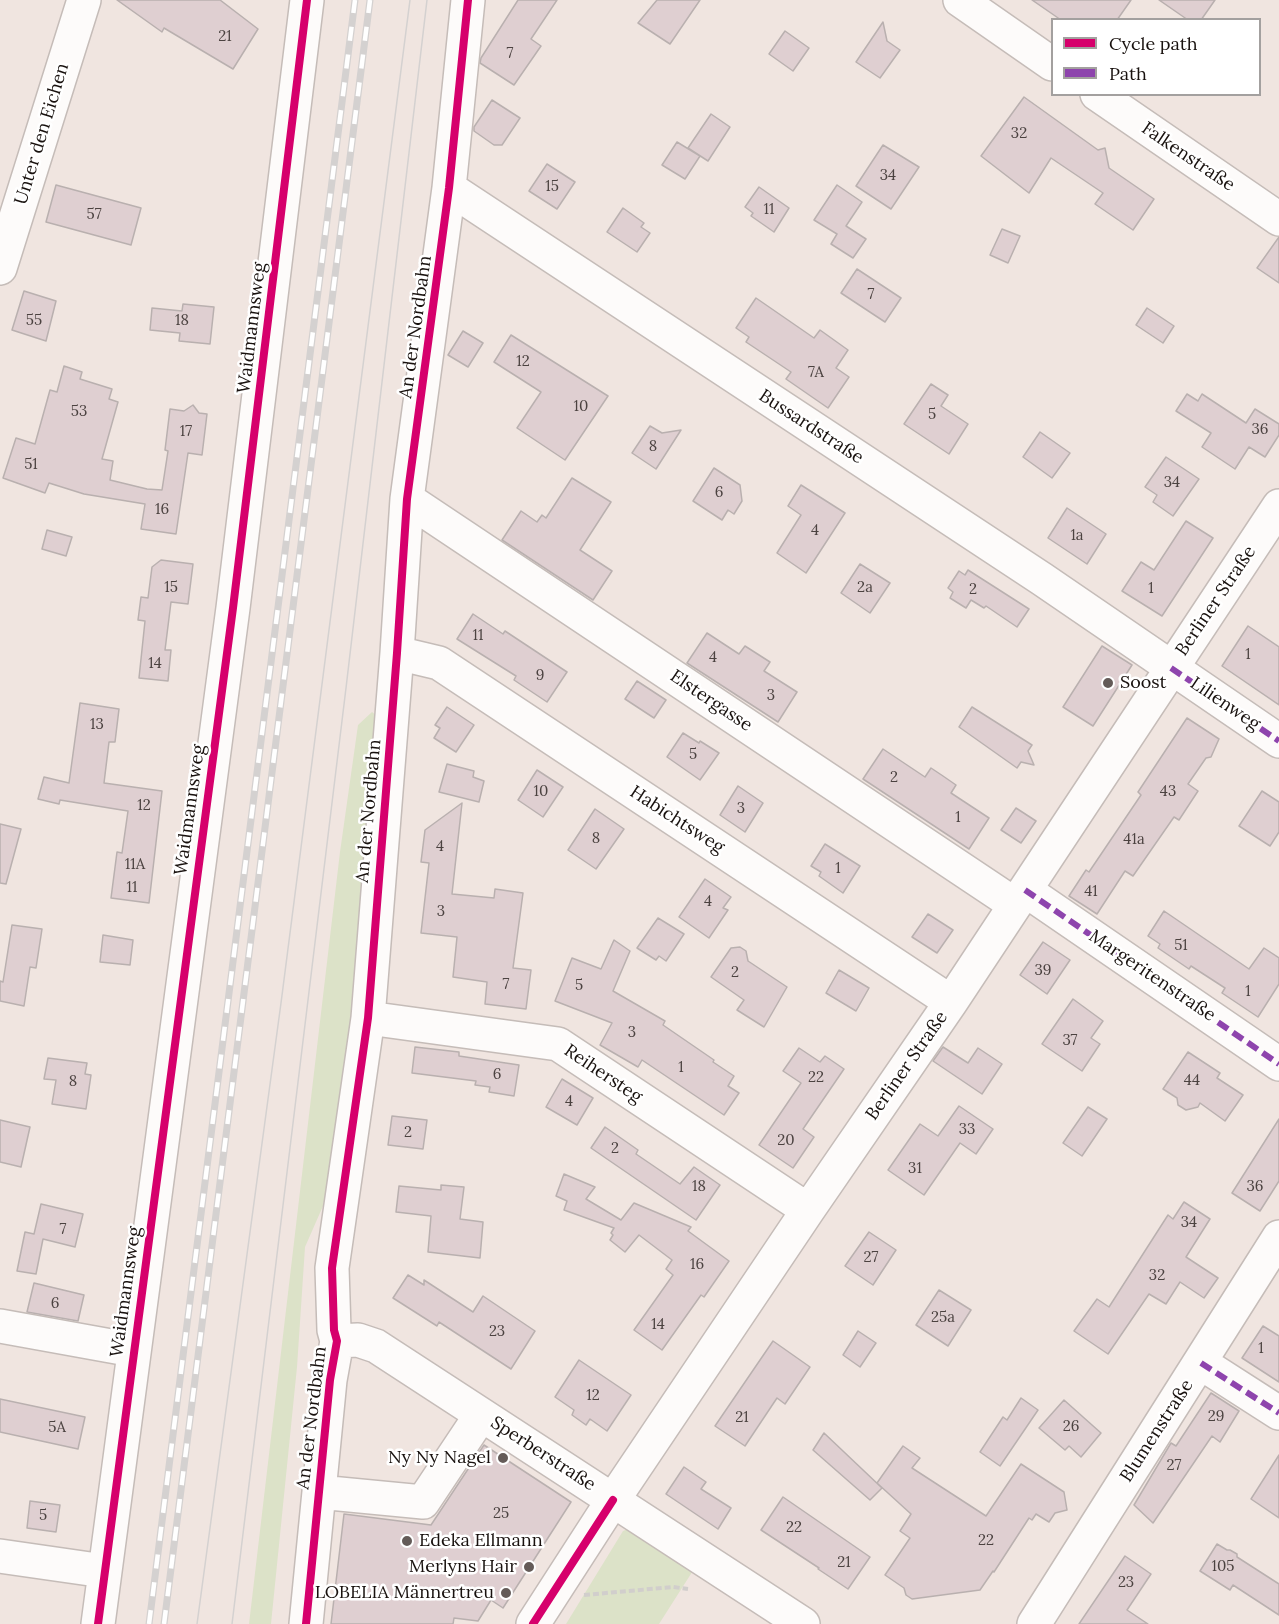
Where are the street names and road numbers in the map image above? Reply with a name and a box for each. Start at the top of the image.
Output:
street label: Unter den Eichen [10,61,74,207]
street label: Falkenstraße [1137,118,1239,196]
street label: An der Nordbahn [395,254,437,400]
street label: Waidmannsweg [233,261,271,395]
street label: Bussardstraße [755,385,867,469]
street label: Berliner Straße [1171,542,1261,660]
street label: Elstergasse [666,666,756,736]
street label: Lilienweg [1186,673,1264,735]
street label: An der Nordbahn [352,738,386,884]
street label: Waidmannsweg [170,743,210,877]
street label: Habichtsweg [626,781,728,859]
street label: Margeritenstraße [1085,926,1219,1026]
street label: Berliner Straße [861,1007,953,1125]
street label: Reihersteg [560,1040,646,1108]
street label: Waidmannsweg [106,1225,146,1359]
street label: An der Nordbahn [293,1345,331,1491]
street label: Blumenstraße [1116,1376,1198,1486]
street label: Sperberstraße [487,1412,599,1496]

